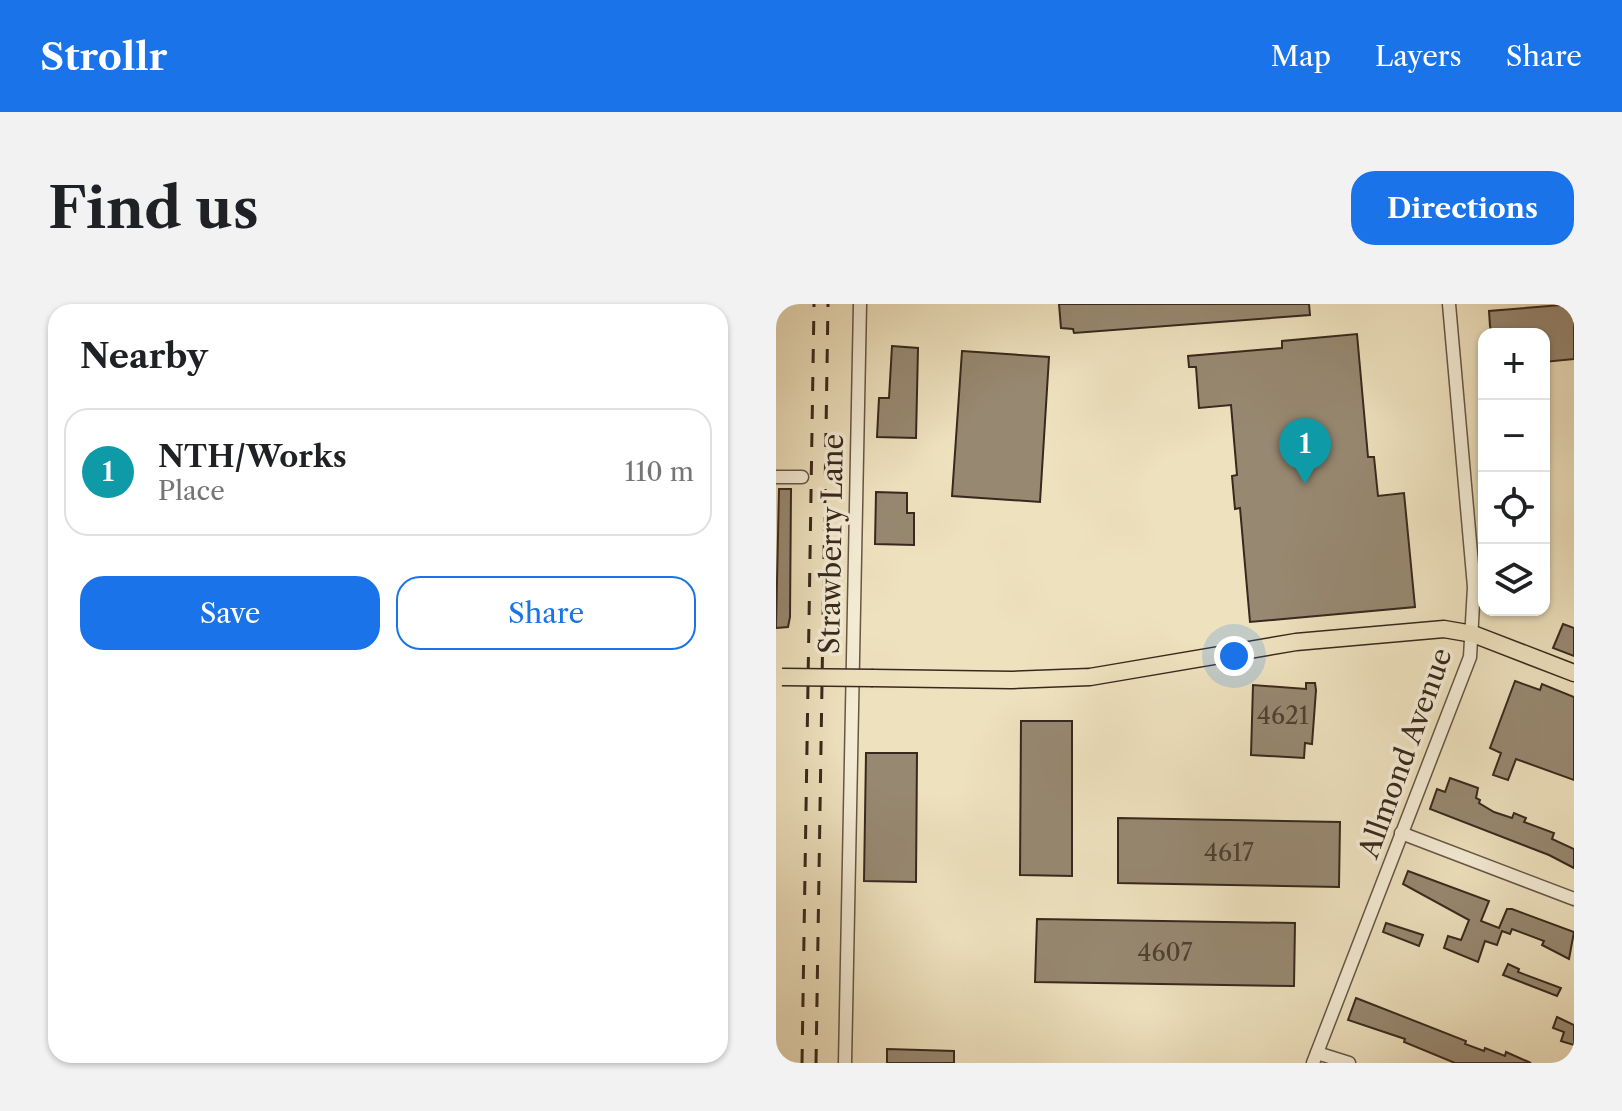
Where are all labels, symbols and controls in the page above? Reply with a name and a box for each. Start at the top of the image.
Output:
text: Strollr [40,33,167,80]
text: Map [1271,39,1331,73]
text: Layers [1375,39,1462,73]
text: Share [1506,39,1582,73]
button: Directions [1351,171,1574,245]
text: Find us [48,174,259,243]
map controls [1478,328,1550,616]
button: + [1478,328,1550,400]
text: Nearby [80,335,208,377]
button: − [1478,400,1550,472]
pin: 1 [1279,418,1331,484]
street label: Strawberry Lane [812,434,850,654]
text: NTH/Works [158,438,347,475]
text: 1 [102,456,114,488]
text: 110 m [625,456,694,488]
button: locate [1478,472,1550,544]
text: Place [158,475,225,507]
button: layers [1478,544,1550,616]
button: Save [80,576,380,650]
button: Share [396,576,696,650]
your location [1214,636,1254,676]
street label: Allmond Avenue [1351,643,1459,864]
house number: 4621 [1257,701,1309,730]
house number: 4617 [1204,838,1254,867]
house number: 4607 [1138,938,1193,967]

